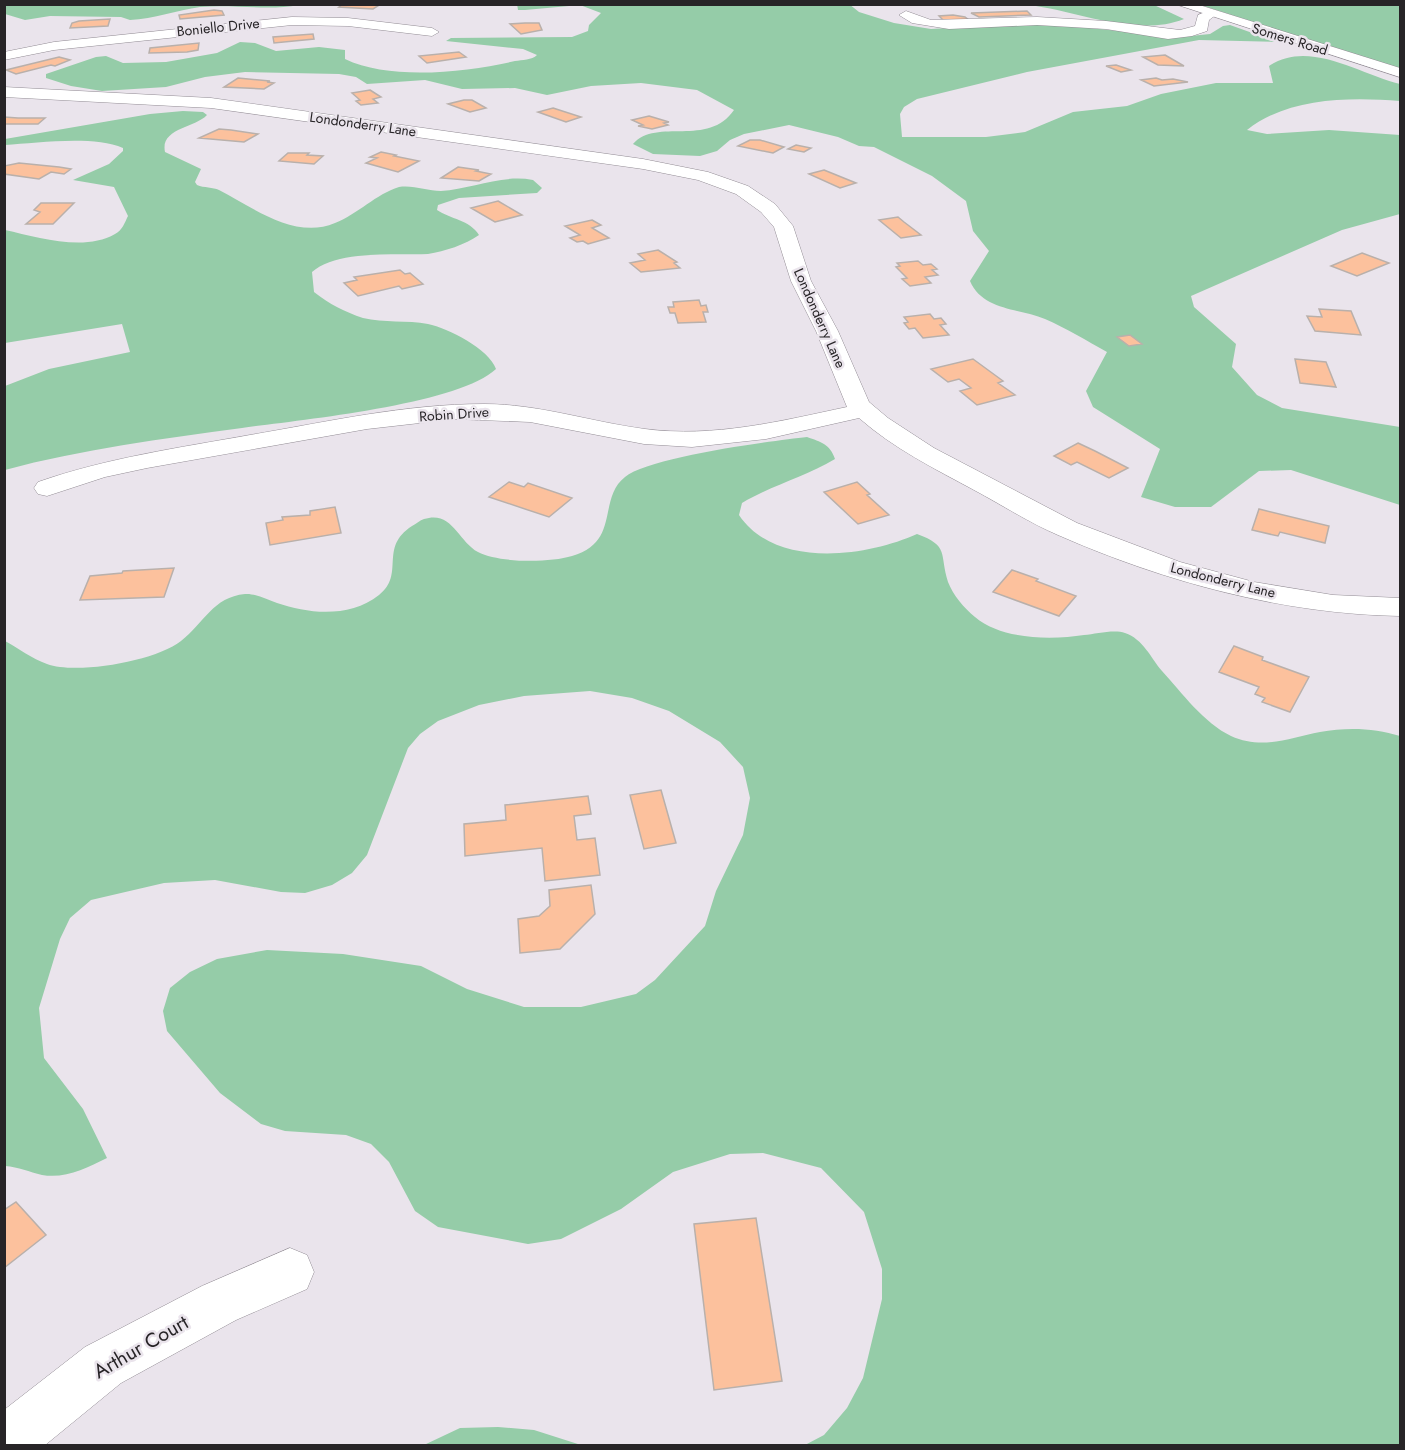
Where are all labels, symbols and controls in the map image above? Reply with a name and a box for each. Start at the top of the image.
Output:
street label: Boniello Drive [176,13,260,41]
street label: Somers Road [1250,18,1330,60]
street label: Londonderry Lane [308,107,418,141]
street label: Londonderry Lane [789,265,851,371]
street label: Robin Drive [418,402,490,426]
street label: Londonderry Lane [1168,557,1278,603]
street label: Arthur Court [88,1308,194,1386]

